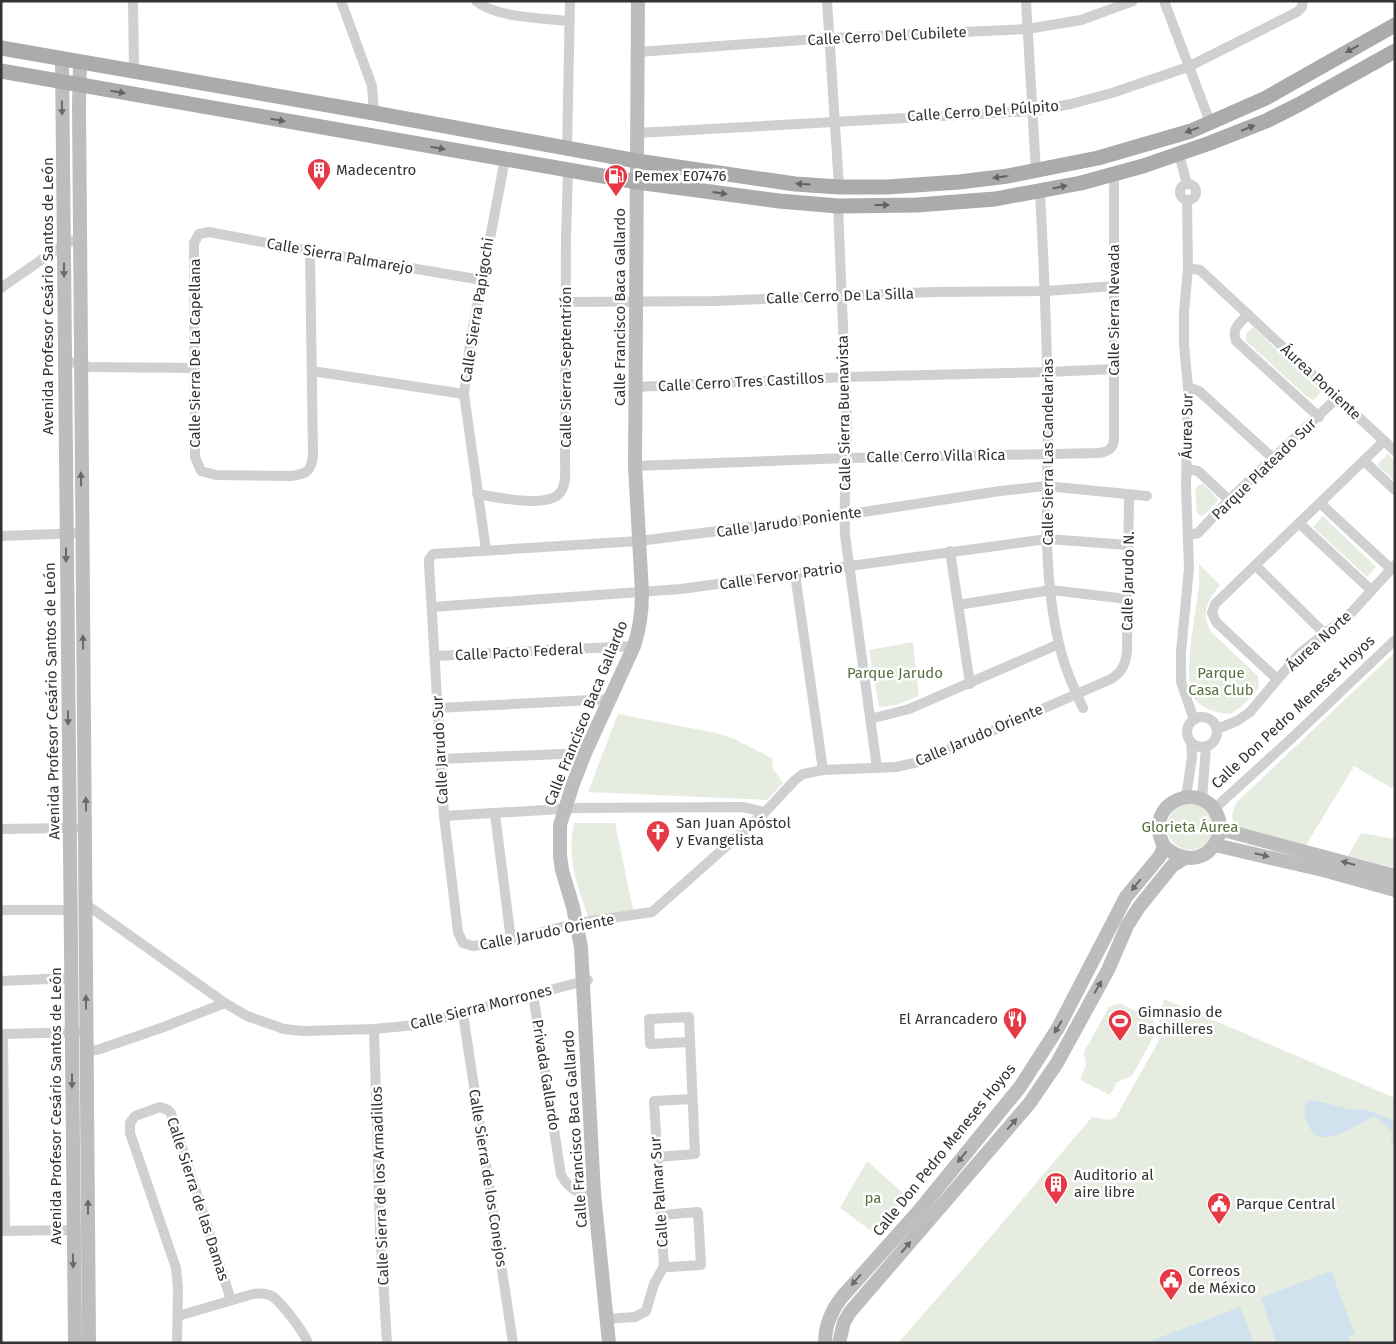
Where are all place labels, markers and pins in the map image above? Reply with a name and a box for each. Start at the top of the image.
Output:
building icon: Madecentro [306,157,332,191]
place label: Madecentro [336,161,416,179]
fuel station icon: Pemex E07476 [603,163,629,197]
place label: Pemex E07476 [634,167,727,185]
place label: San Juan Apóstol y Evangelista [676,814,792,849]
church icon: San Juan Apóstol y Evangelista [645,819,671,853]
place label: Gimnasio de Bachilleres [1138,1003,1222,1038]
restaurant icon: El Arrancadero [1002,1006,1028,1040]
sports icon: Gimnasio de Bachilleres [1107,1008,1133,1042]
place label: El Arrancadero [899,1010,998,1028]
place label: Auditorio al aire libre [1074,1166,1154,1201]
building icon: Auditorio al aire libre [1043,1171,1069,1205]
public building icon: Parque Central [1206,1191,1232,1225]
place label: Parque Central [1236,1195,1336,1213]
place label: Correos de México [1188,1262,1256,1297]
public building icon: Correos de México [1158,1267,1184,1301]

